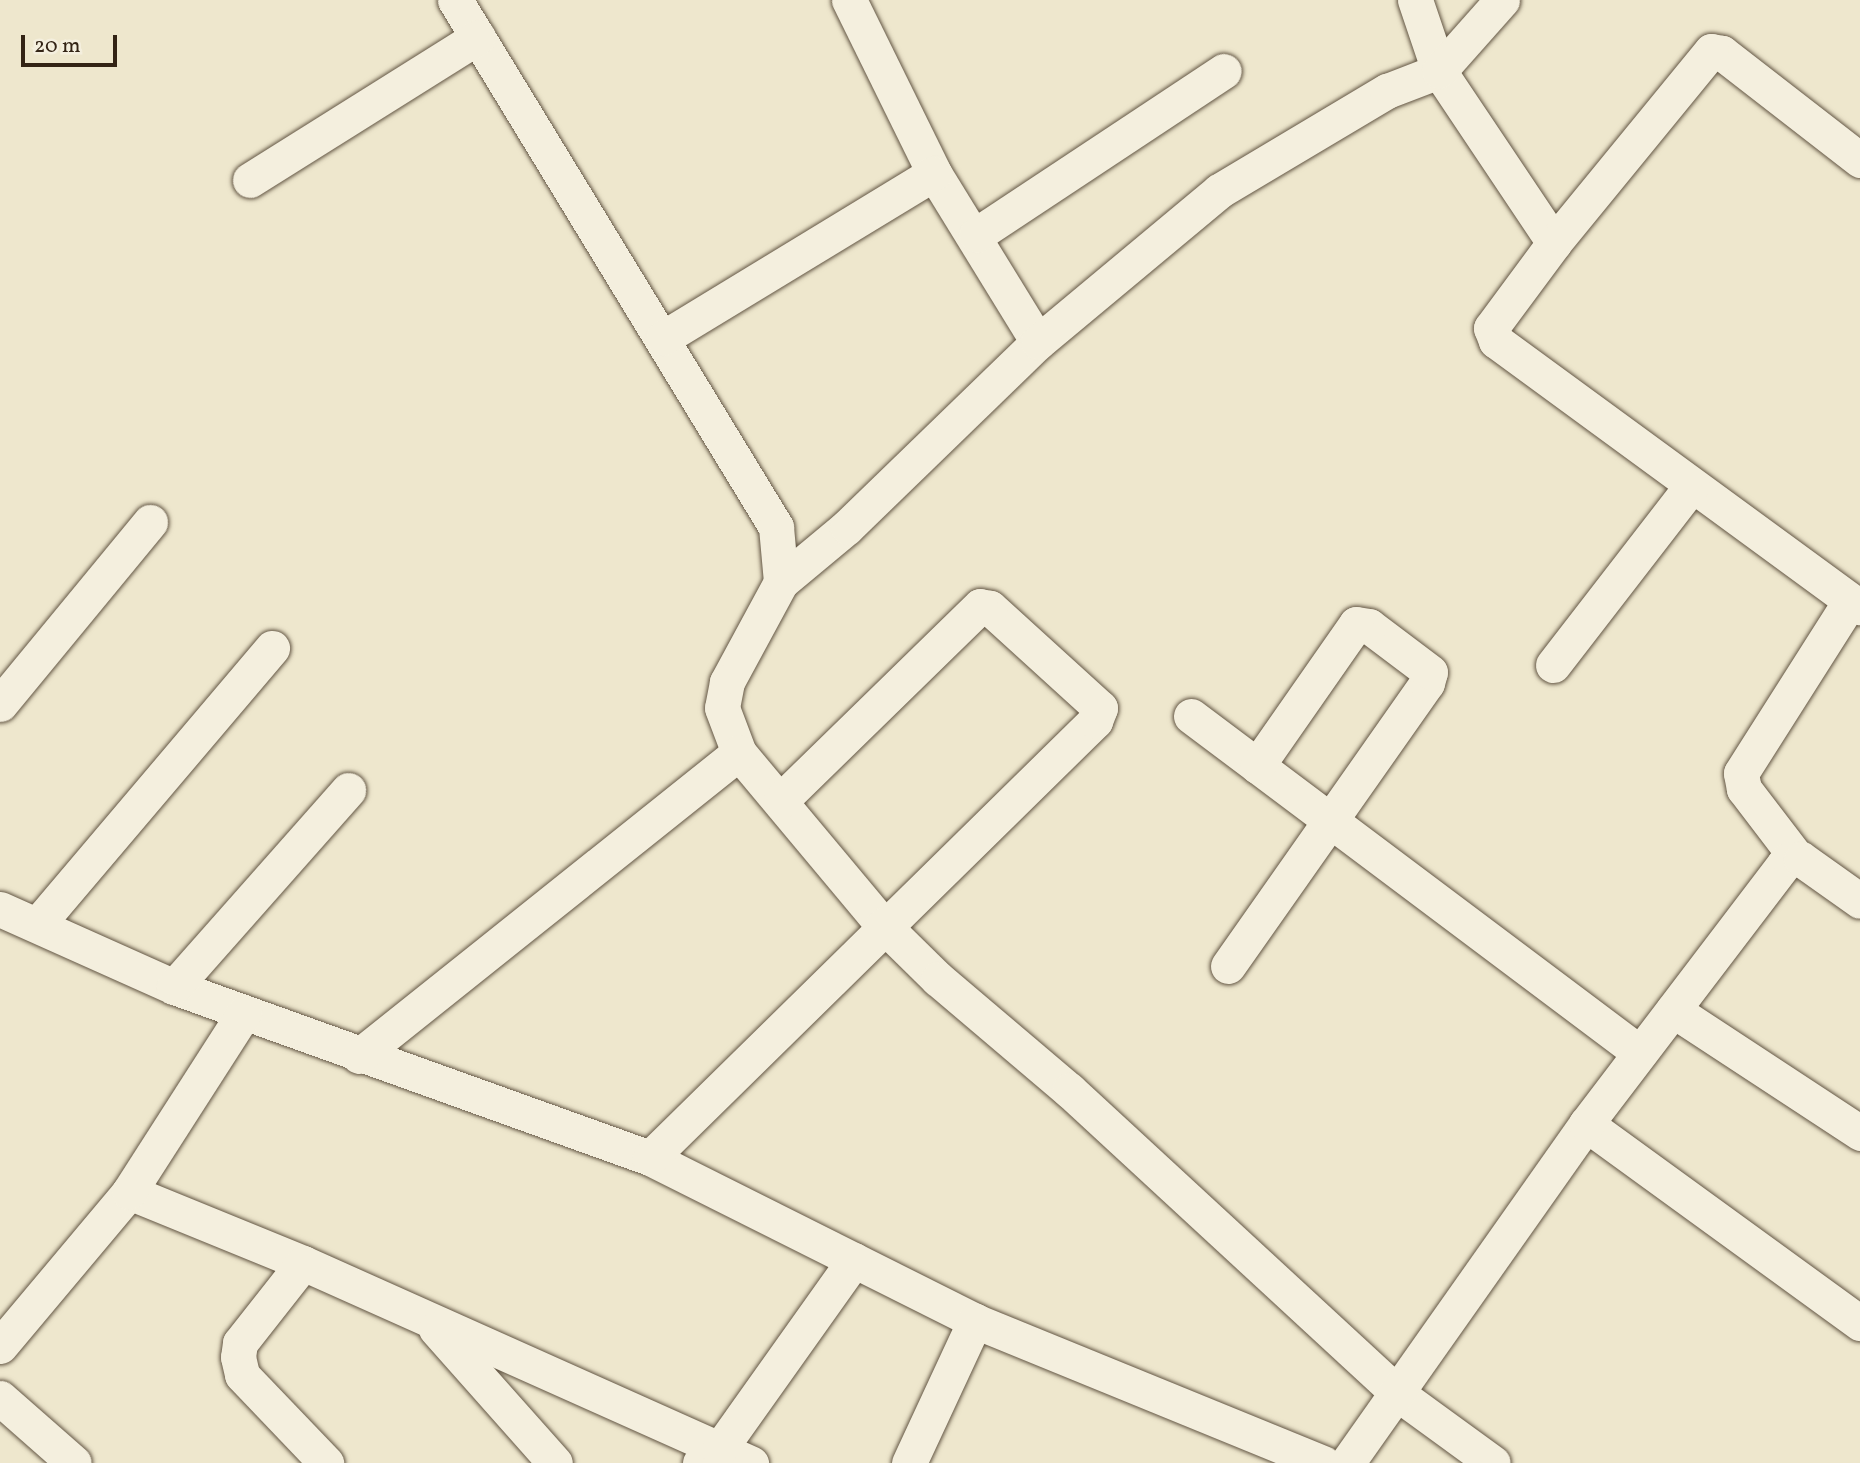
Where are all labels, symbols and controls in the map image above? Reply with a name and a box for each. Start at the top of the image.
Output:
scale bar [24,21,121,65]
text: 20 m [34,32,80,61]

